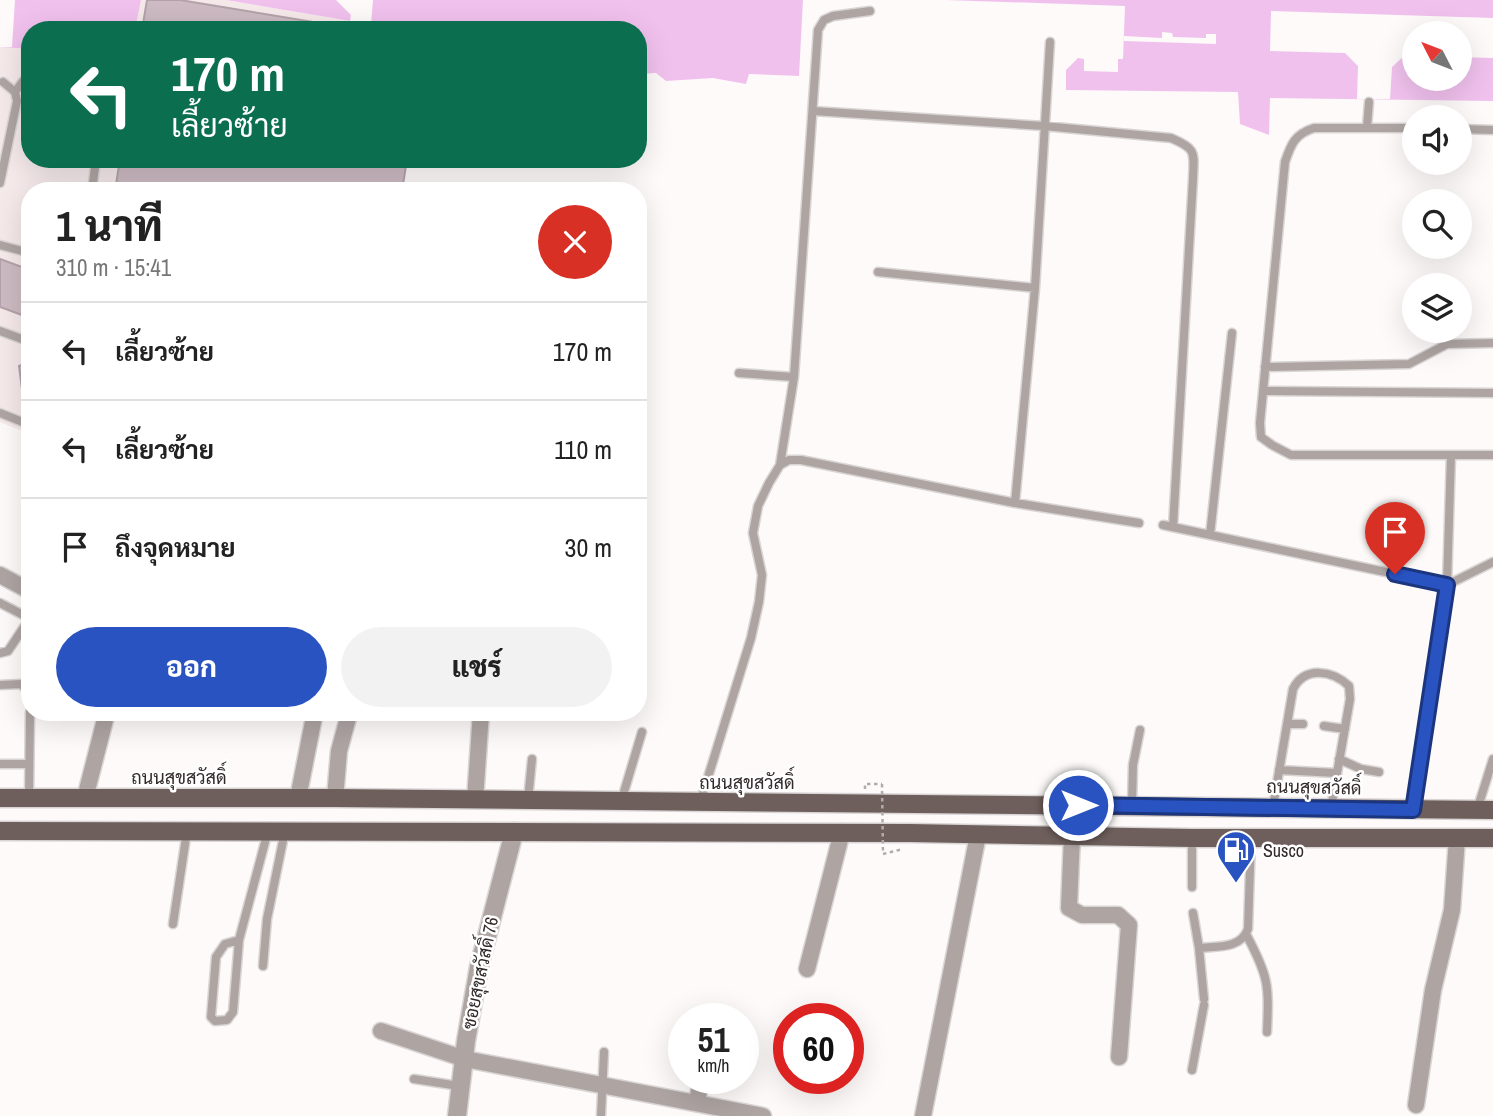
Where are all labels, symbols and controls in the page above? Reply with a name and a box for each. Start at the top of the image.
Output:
north arrow [1402,21,1472,91]
map controls [1402,21,1472,343]
text: 170 m [171,40,285,106]
icon: left [56,49,147,140]
text: เลี้ยวซ้าย [171,104,288,147]
button: sound [1402,105,1472,175]
button: search [1402,189,1472,259]
text: 1 นาที [56,198,163,254]
button: close [538,205,612,279]
text: 310 m · 15:41 [56,252,171,283]
button: layers [1402,273,1472,343]
icon: left [56,332,94,370]
text: เลี้ยวซ้าย [115,334,214,369]
text: 170 m [553,334,612,369]
icon: left [56,430,94,468]
text: เลี้ยวซ้าย [115,432,214,467]
text: 110 m [554,432,612,467]
pin [1365,502,1425,574]
icon: arrive [1376,513,1414,551]
icon: arrive [56,528,94,566]
text: ถึงจุดหมาย [115,530,236,565]
text: 30 m [565,530,612,565]
button: ออก [56,627,327,707]
button: แชร์ [341,627,612,707]
street label: ถนนสุขสวัสดิ์ [131,761,227,790]
street label: ถนนสุขสวัสดิ์ [699,766,795,795]
position arrow [1041,768,1115,842]
street label: ถนนสุขสวัสดิ์ [1266,770,1362,800]
fuel station icon: Susco [1215,829,1257,884]
place label: Susco [1263,838,1304,863]
street label: ซอยสุขสวัสดิ์ 76 [453,914,504,1032]
speed limit sign: 60 [773,1003,864,1094]
text: 51 [698,1016,729,1063]
text: km/h [698,1053,730,1078]

